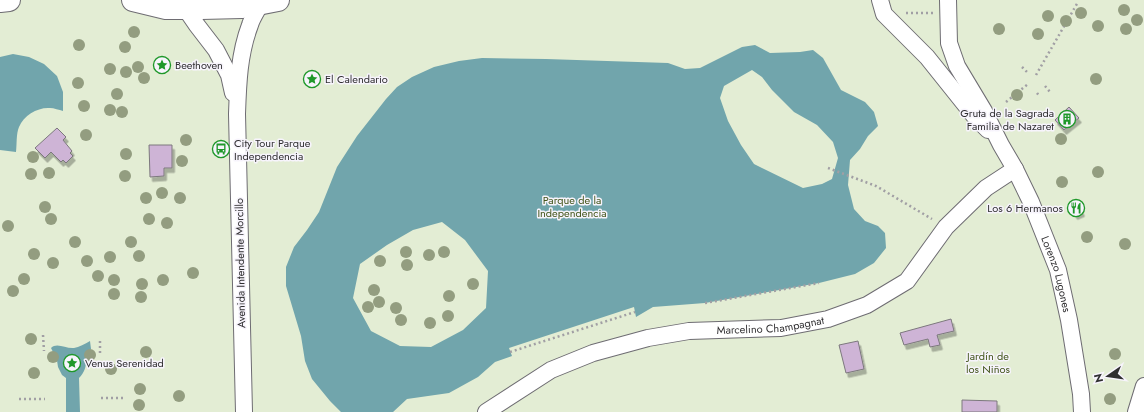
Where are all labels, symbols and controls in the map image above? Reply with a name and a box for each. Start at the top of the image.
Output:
place icon: Beethoven [152,55,172,75]
place label: Beethoven [175,57,223,73]
place icon: El Calendario [302,69,322,89]
place label: El Calendario [325,71,388,87]
place label: Gruta de la Sagrada Familia de Nazaret [960,105,1054,134]
building icon: Gruta de la Sagrada Familia de Nazaret [1057,109,1077,129]
place label: City Tour Parque Independencia [234,135,311,164]
bus stop icon: City Tour Parque Independencia [211,139,231,159]
park label: Parque de la Independencia [537,192,607,221]
street label: Avenida Intendente Morcillo [231,198,249,328]
restaurant icon: Los 6 Hermanos [1066,198,1086,218]
place label: Los 6 Hermanos [987,200,1064,216]
street label: Lorenzo Lugones [1037,234,1075,314]
street label: Marcelino Champagnat [716,312,826,338]
park label: Jardín de los Niños [965,348,1010,377]
place icon: Venus Serenidad [62,353,82,373]
place label: Venus Serenidad [85,355,164,371]
north arrow [1088,356,1128,396]
text: N [1089,372,1107,384]

